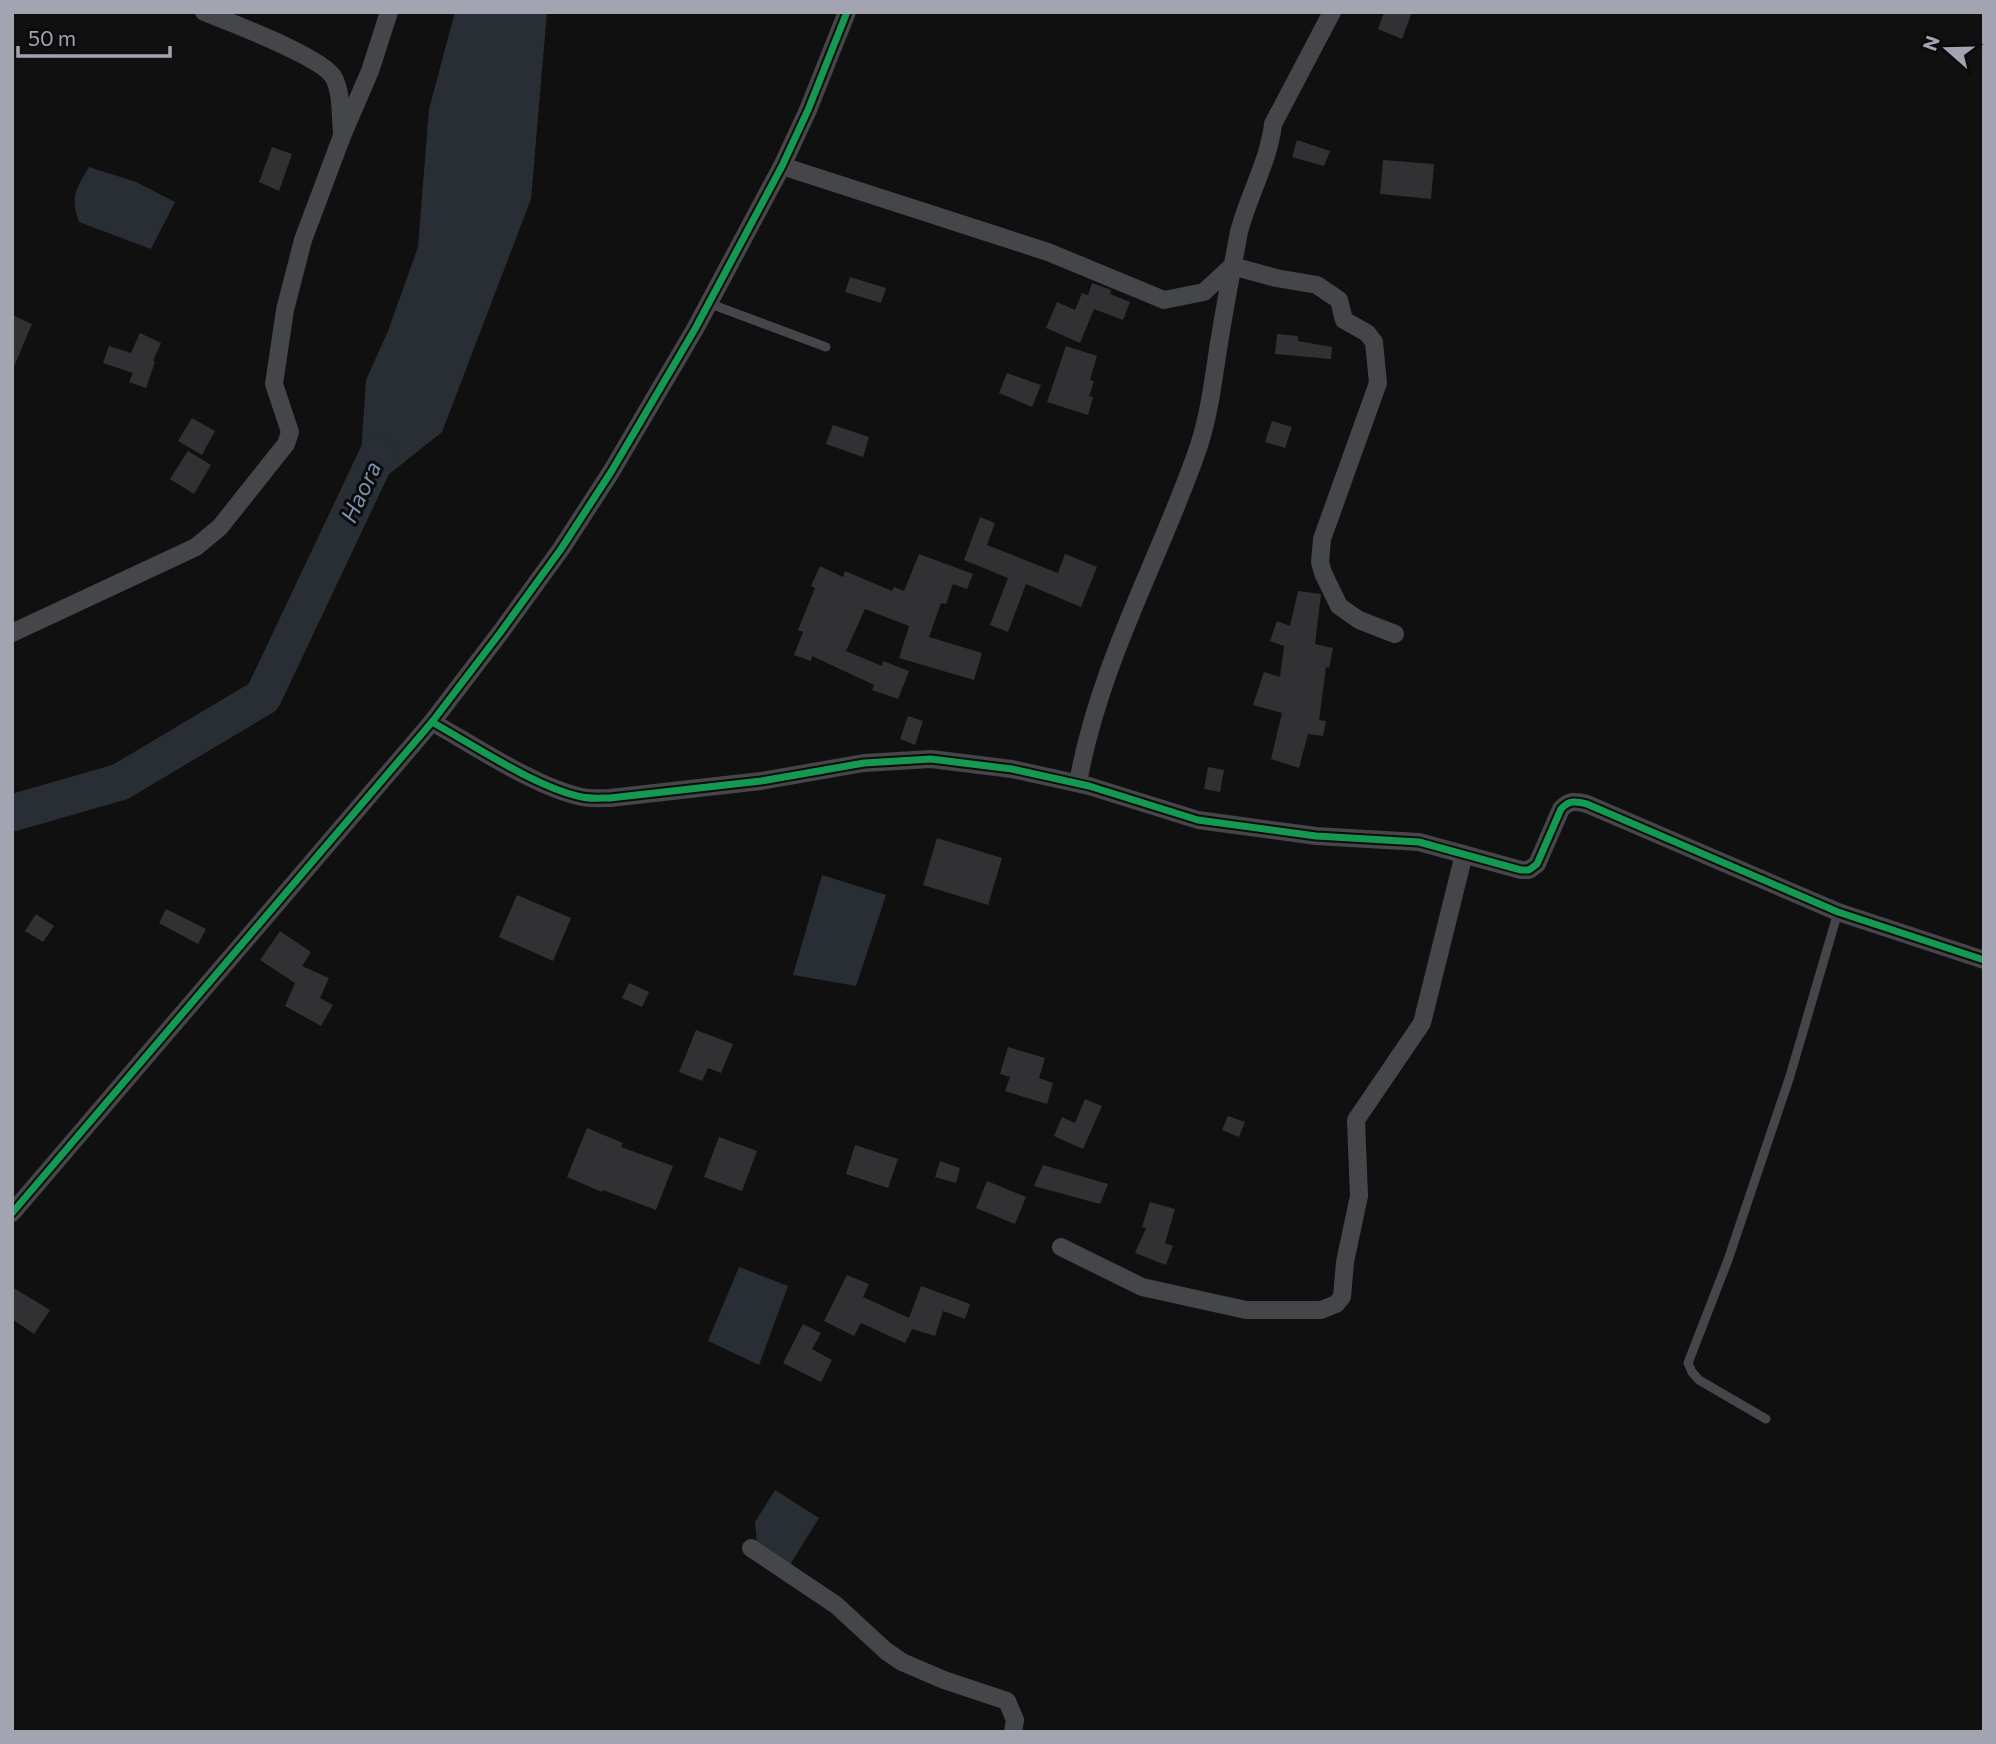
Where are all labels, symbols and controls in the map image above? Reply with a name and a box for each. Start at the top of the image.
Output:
scale bar [18,14,170,58]
north arrow [1912,14,1982,84]
text: 50 m [28,25,76,50]
text: N [1917,32,1944,54]
water label: Haora [334,457,386,526]

